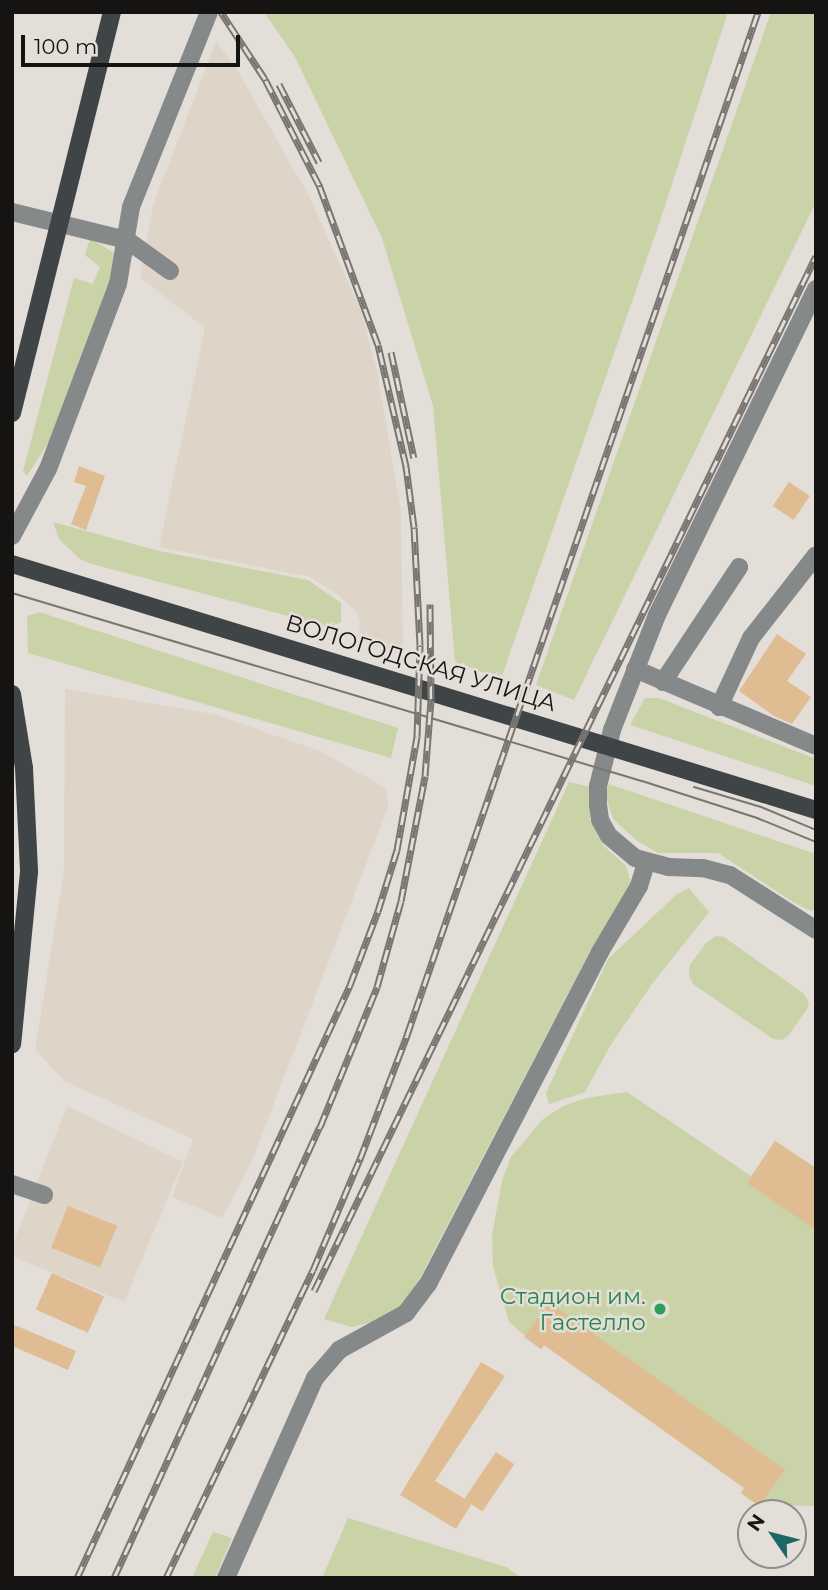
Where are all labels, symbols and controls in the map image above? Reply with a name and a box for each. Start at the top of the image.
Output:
scale bar [24,21,243,65]
text: 100 m [34,34,97,59]
street label: ВОЛОГОДСКАЯ УЛИЦА [282,609,560,717]
place label: Стадион им. Гастелло [500,1282,646,1336]
marker: Стадион им. Гастелло [652,1301,668,1317]
north arrow [737,1499,807,1569]
text: N [742,1510,770,1536]

